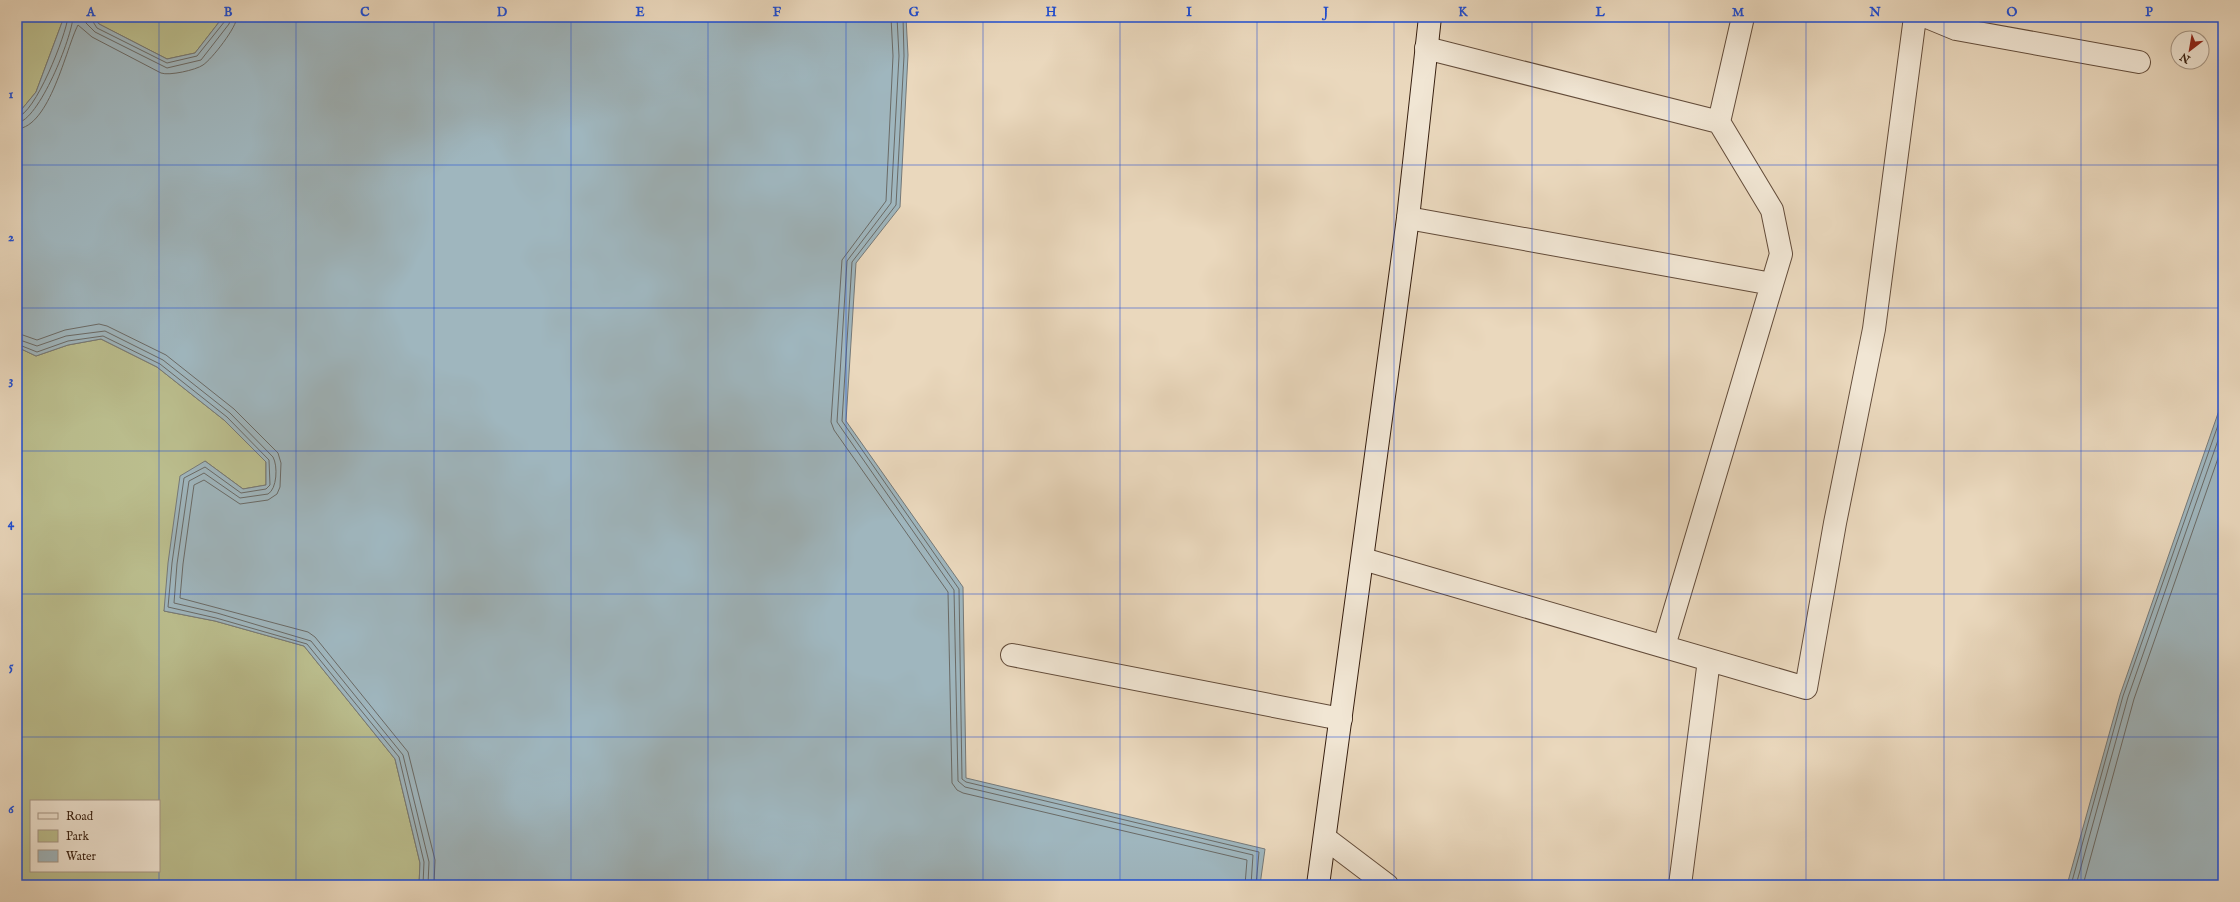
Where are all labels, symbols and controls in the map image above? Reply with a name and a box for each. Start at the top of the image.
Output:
text: A [86,4,97,21]
text: B [224,4,233,21]
text: C [360,4,370,21]
text: D [497,4,508,21]
text: E [635,4,645,21]
text: F [773,4,782,21]
text: G [909,4,920,21]
text: H [1045,4,1057,21]
text: I [1186,4,1192,21]
text: J [1321,4,1329,21]
text: K [1458,4,1468,21]
text: L [1594,4,1605,21]
text: M [1732,4,1745,21]
text: N [1868,4,1881,21]
text: O [2007,4,2018,21]
text: P [2145,4,2153,21]
north arrow [2170,30,2210,70]
text: N [2177,49,2194,67]
text: 1 [9,86,14,103]
text: 2 [8,229,14,246]
text: 3 [9,372,14,389]
text: 4 [8,515,15,532]
text: 5 [9,658,14,675]
legend [30,800,160,872]
text: 6 [8,801,14,818]
text: Road [66,809,94,824]
text: Park [66,829,89,844]
text: Water [66,849,97,864]

